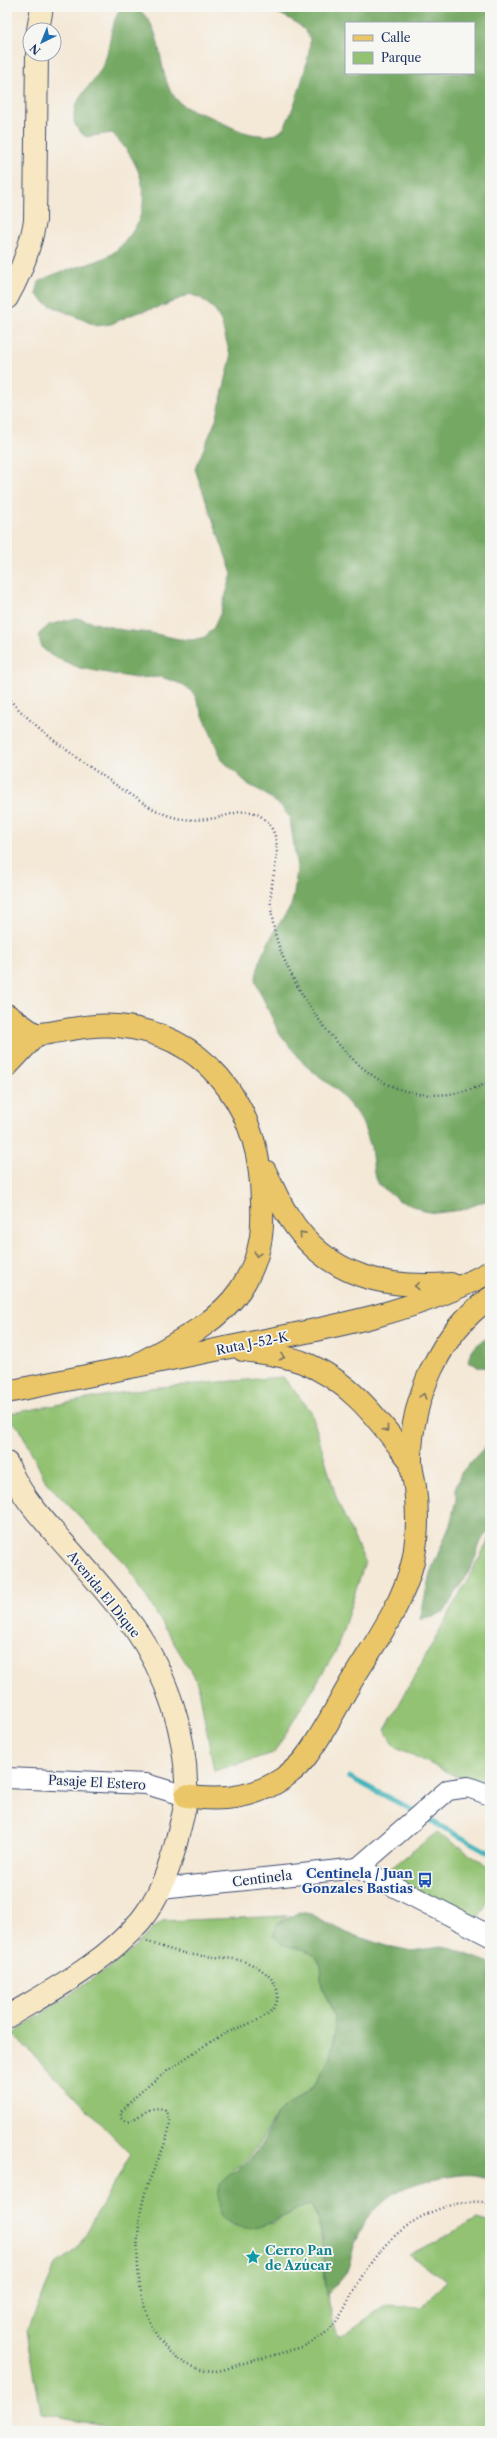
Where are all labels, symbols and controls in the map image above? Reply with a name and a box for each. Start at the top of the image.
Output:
north arrow [22,22,62,62]
legend [345,22,475,74]
text: Calle [381,30,411,45]
text: N [27,41,43,58]
text: Parque [381,50,422,65]
one-way arrow [300,1232,307,1239]
one-way arrow [253,1251,262,1258]
one-way arrow [414,1282,420,1290]
street label: Ruta J-52-K [214,1328,290,1358]
one-way arrow [279,1352,285,1360]
one-way arrow [418,1393,427,1400]
one-way arrow [381,1425,388,1432]
street label: Avenida El Dique [64,1547,144,1641]
street label: Pasaje El Estero [48,1771,146,1793]
place label: Centinela / Juan Gonzales Bastias [302,1865,413,1896]
street label: Centinela [231,1866,293,1890]
bus stop icon: Centinela / Juan Gonzales Bastias [416,1871,434,1889]
place label: Cerro Pan de Azúcar [265,2242,332,2273]
place icon: Cerro Pan de Azúcar [244,2248,262,2266]

